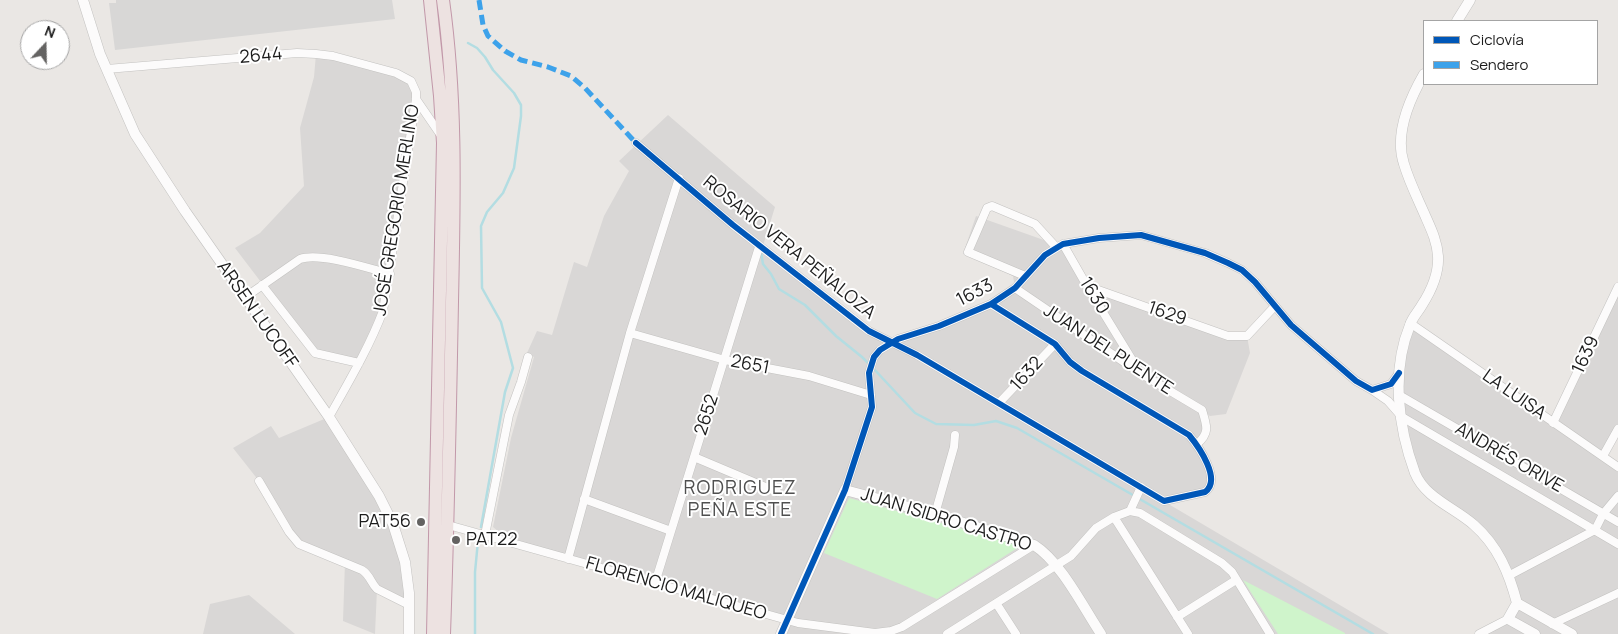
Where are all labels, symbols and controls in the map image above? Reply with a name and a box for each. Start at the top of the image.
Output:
north arrow [20,20,70,70]
legend [1423,20,1598,85]
text: N [42,21,58,42]
text: Ciclovía [1470,29,1524,50]
street label: 2644 [239,43,283,69]
text: Sendero [1470,54,1528,75]
street label: JOSÉ GREGORIO MERLINO [370,103,424,317]
street label: ROSARIO VERA PEÑALOZA [698,172,880,324]
street label: ARSEN LUCOFF [212,257,302,373]
street label: 1630 [1074,274,1114,318]
street label: 1633 [953,275,997,311]
street label: 1629 [1145,297,1189,331]
street label: JUAN DEL PUENTE [1039,300,1177,400]
street label: 1639 [1568,333,1604,377]
street label: 2651 [729,351,771,379]
street label: 1632 [1006,353,1048,395]
street label: LA LUISA [1478,365,1550,425]
street label: 2652 [690,392,724,438]
street label: ANDRÉS ORIVE [1451,418,1567,498]
district label: RODRIGUEZ PEÑA ESTE [682,478,798,522]
street label: JUAN ISIDRO CASTRO [858,484,1034,556]
place label: PAT56 [358,511,411,533]
marker: PAT56 [415,516,427,528]
place label: PAT22 [466,529,518,551]
marker: PAT22 [450,534,462,546]
street label: FLORENCIO MALIQUEO [583,553,769,625]

